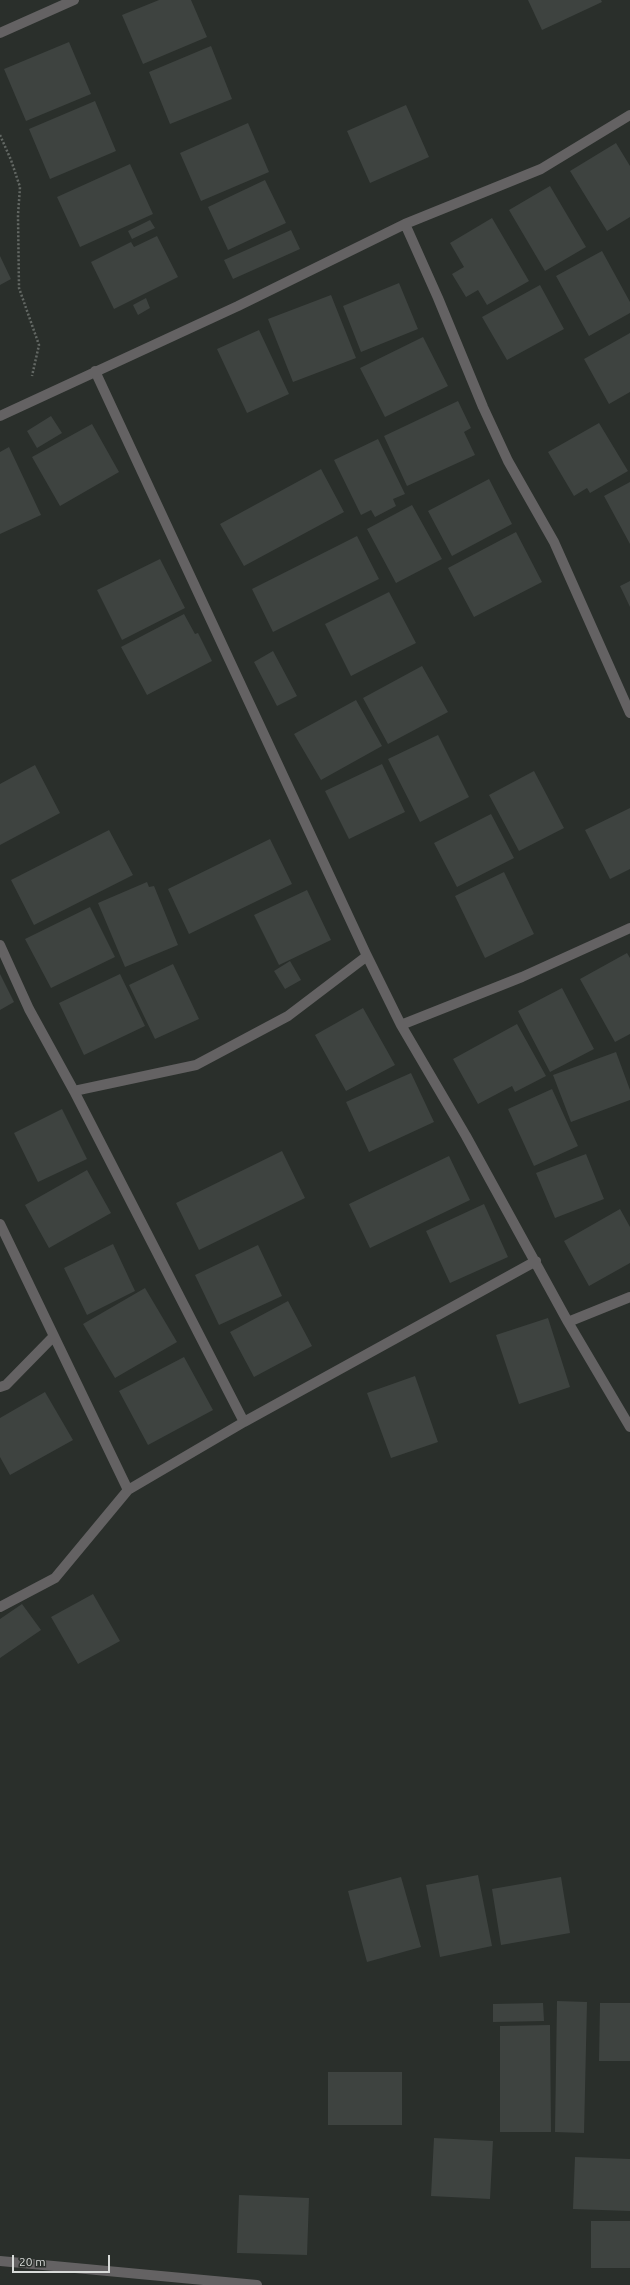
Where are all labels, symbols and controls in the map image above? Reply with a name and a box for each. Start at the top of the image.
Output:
scale bar [14,2247,112,2273]
text: 20 m [19,2255,46,2268]

